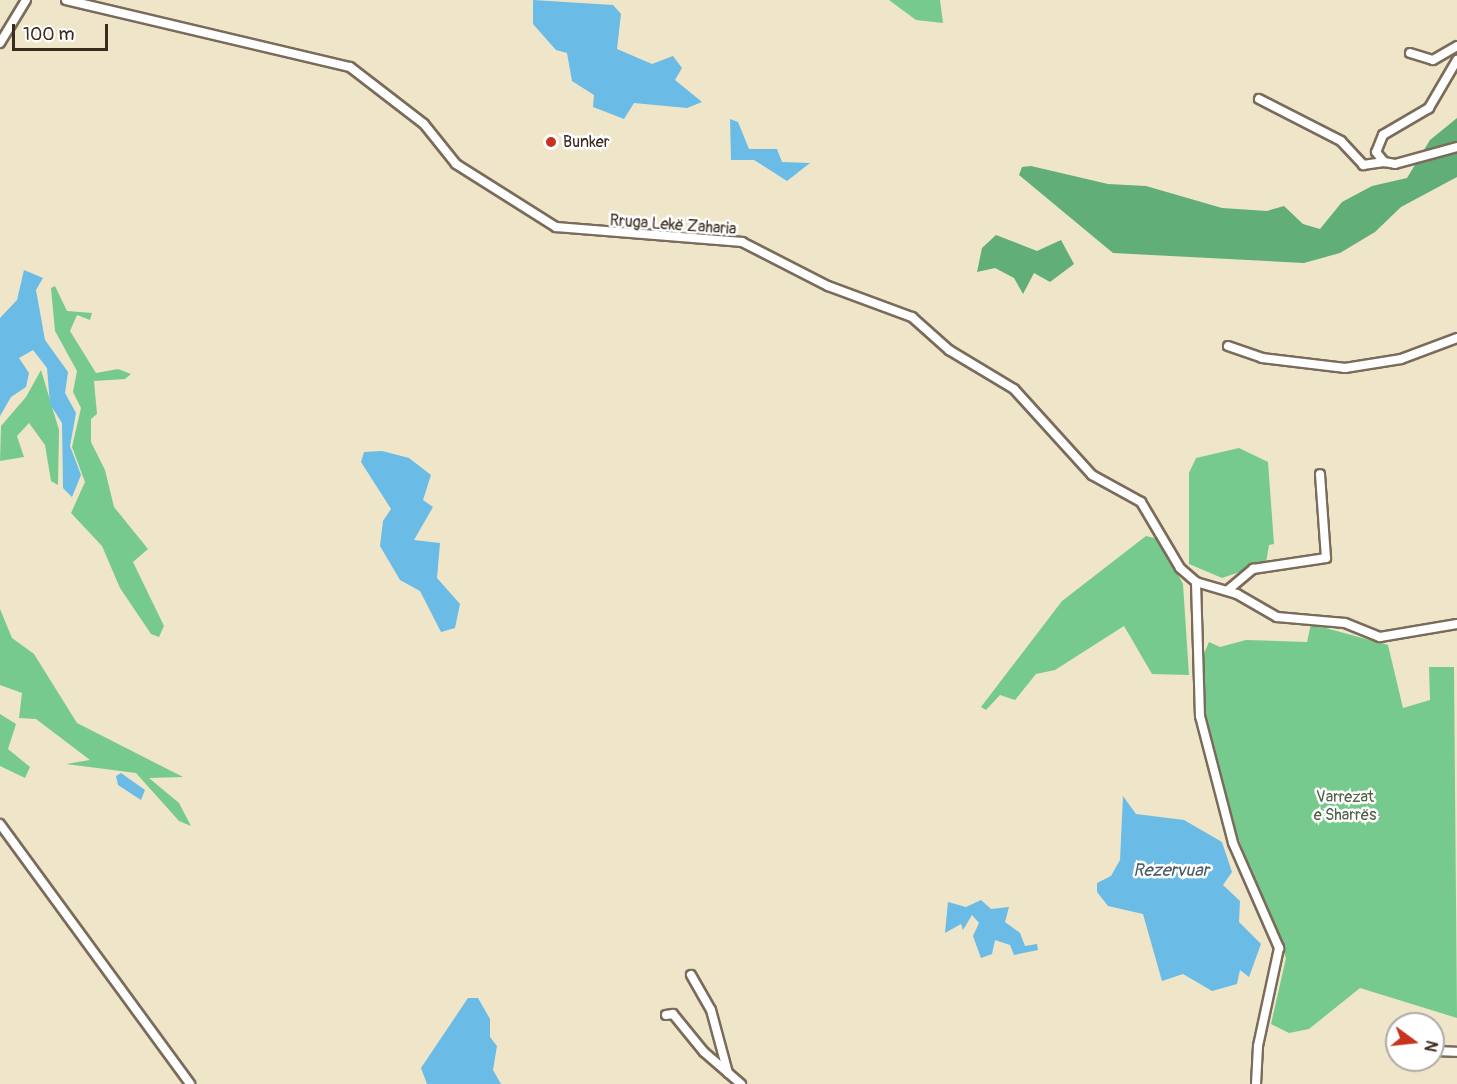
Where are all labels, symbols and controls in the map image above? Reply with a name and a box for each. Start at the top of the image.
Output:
scale bar [15,12,111,50]
text: 100 m [23,23,75,46]
place label: Bunker [563,132,609,152]
marker: Bunker [544,135,558,149]
street label: Rruga Lekë Zaharia [609,211,737,239]
park label: Varrezat e Sharrës [1314,787,1376,825]
water label: Rezervuar [1133,860,1209,882]
north arrow [1385,1012,1445,1072]
text: N [1419,1038,1442,1054]

